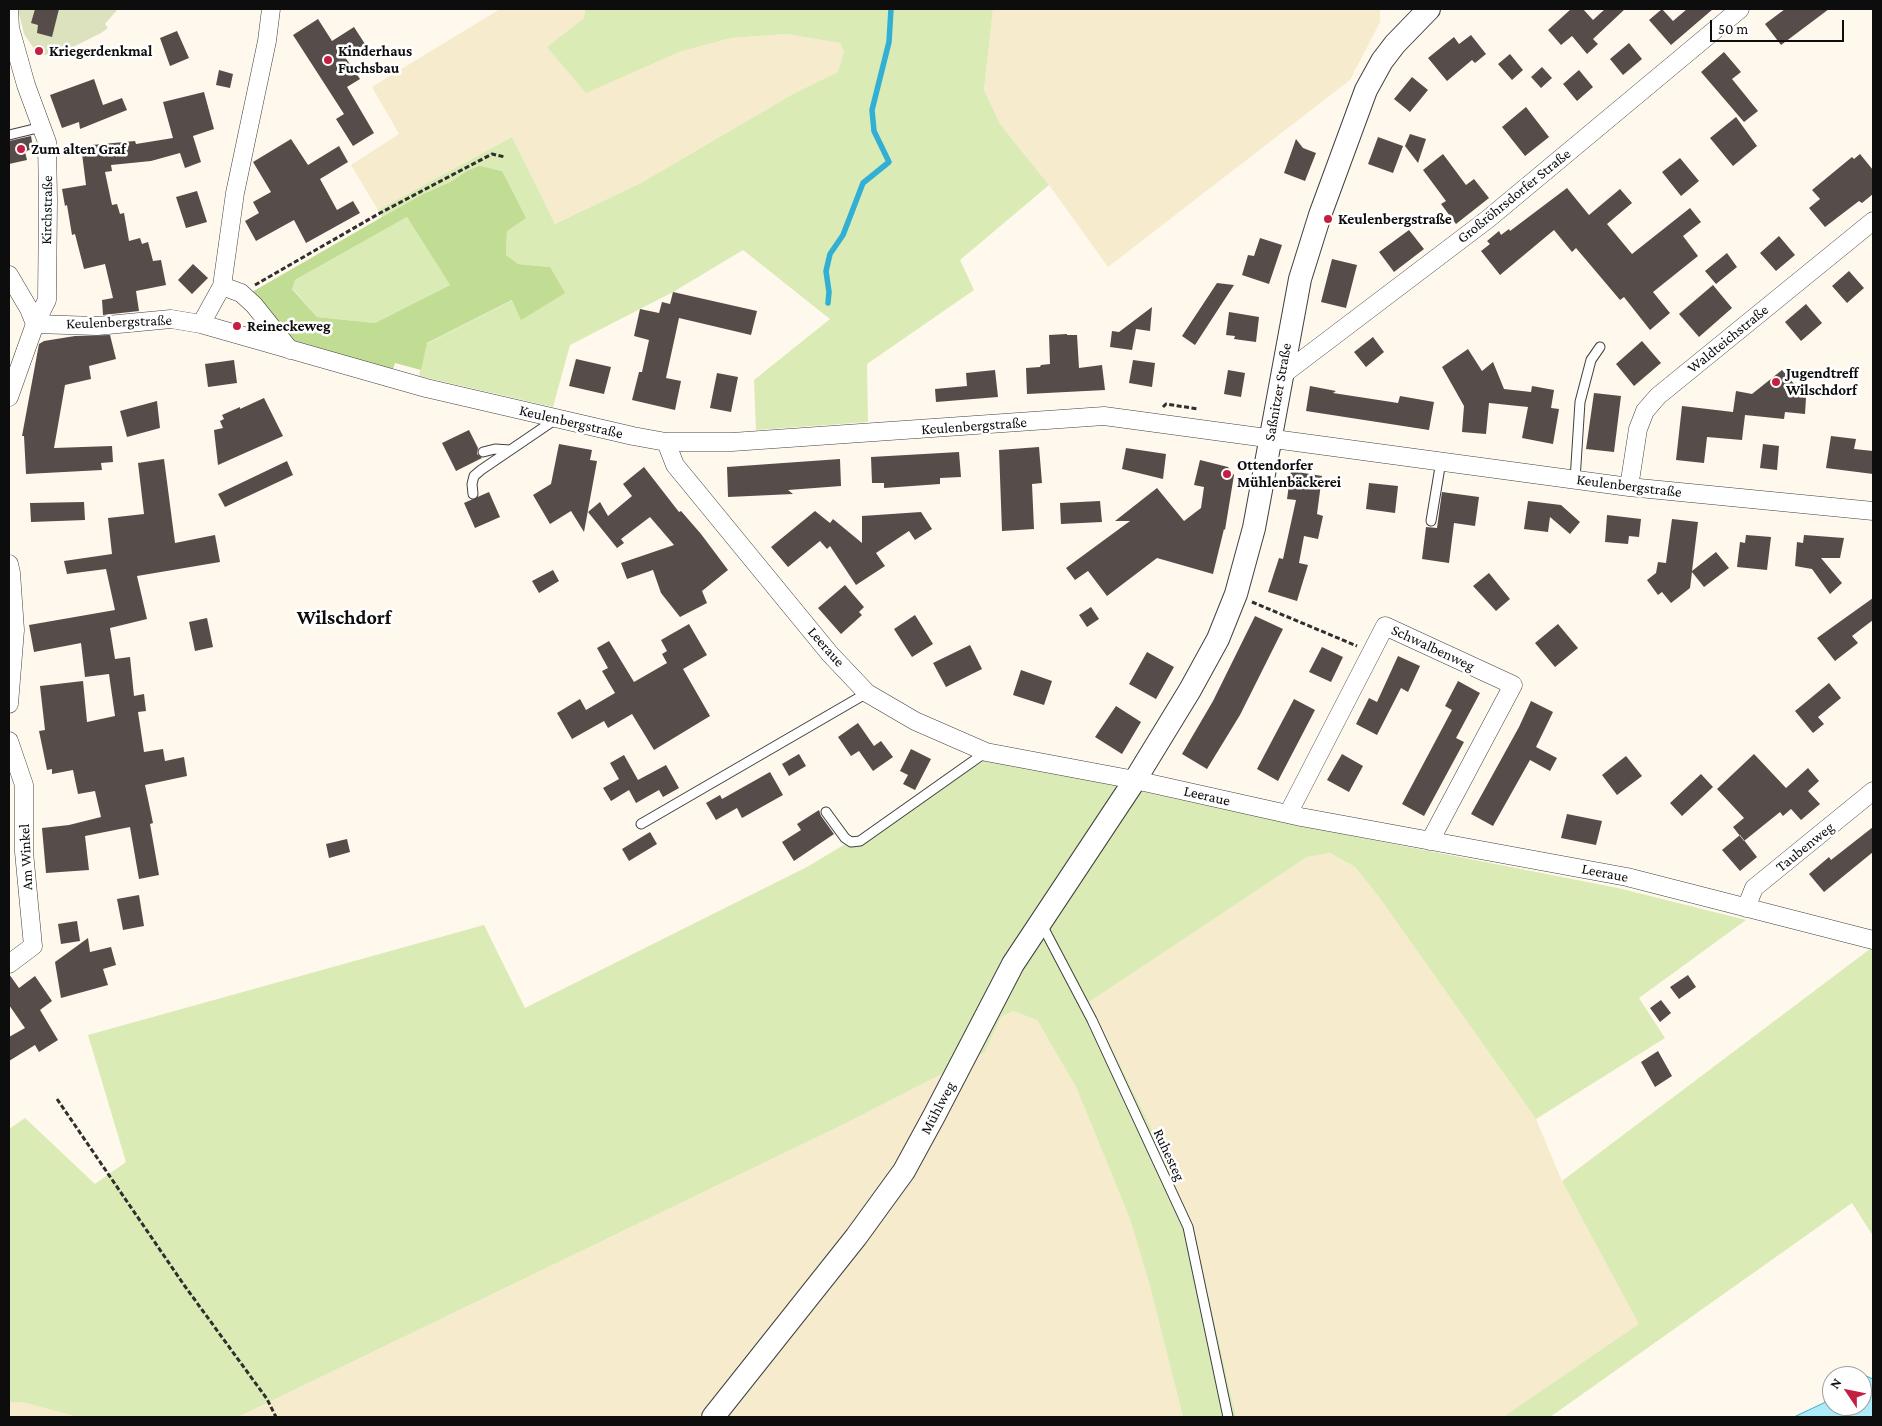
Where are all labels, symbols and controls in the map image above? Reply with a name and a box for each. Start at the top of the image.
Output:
scale bar [1712,10,1846,42]
text: 50 m [1718,21,1748,37]
place label: Kriegerdenkmal [49,42,152,60]
place label: Kinderhaus Fuchsbau [338,42,412,77]
marker: Kriegerdenkmal [33,45,45,57]
marker: Kinderhaus Fuchsbau [322,54,334,66]
place label: Zum alten Graf [31,140,126,158]
marker: Zum alten Graf [15,143,27,155]
street label: Großröhrsdorfer Straße [1454,145,1574,247]
street label: Kirchstraße [37,175,57,245]
place label: Keulenbergstraße [1338,210,1452,228]
marker: Keulenbergstraße [1322,213,1334,225]
street label: Waldteichstraße [1684,301,1772,377]
street label: Keulenbergstraße [66,311,172,333]
place label: Reineckeweg [247,317,331,335]
marker: Reineckeweg [231,320,243,332]
street label: Saßnitzer Straße [1261,342,1295,442]
place label: Jugendtreff Wilschdorf [1786,364,1858,399]
marker: Jugendtreff Wilschdorf [1770,376,1782,388]
street label: Keulenbergstraße [517,401,625,443]
street label: Keulenbergstraße [921,413,1027,439]
place label: Ottendorfer Mühlenbäckerei [1237,456,1341,491]
marker: Ottendorfer Mühlenbäckerei [1221,468,1233,480]
street label: Keulenbergstraße [1575,471,1683,501]
district label: Wilschdorf [297,606,391,630]
street label: Schwalbenweg [1388,621,1478,675]
street label: Leeraue [804,623,848,671]
street label: Leeraue [1182,782,1232,810]
street label: Taubenweg [1772,818,1838,876]
street label: Am Winkel [15,823,37,891]
street label: Leeraue [1580,860,1630,886]
street label: Mühlweg [917,1079,959,1137]
street label: Ruhesteg [1149,1126,1189,1184]
north arrow [1822,1366,1872,1416]
text: N [1826,1375,1845,1392]

